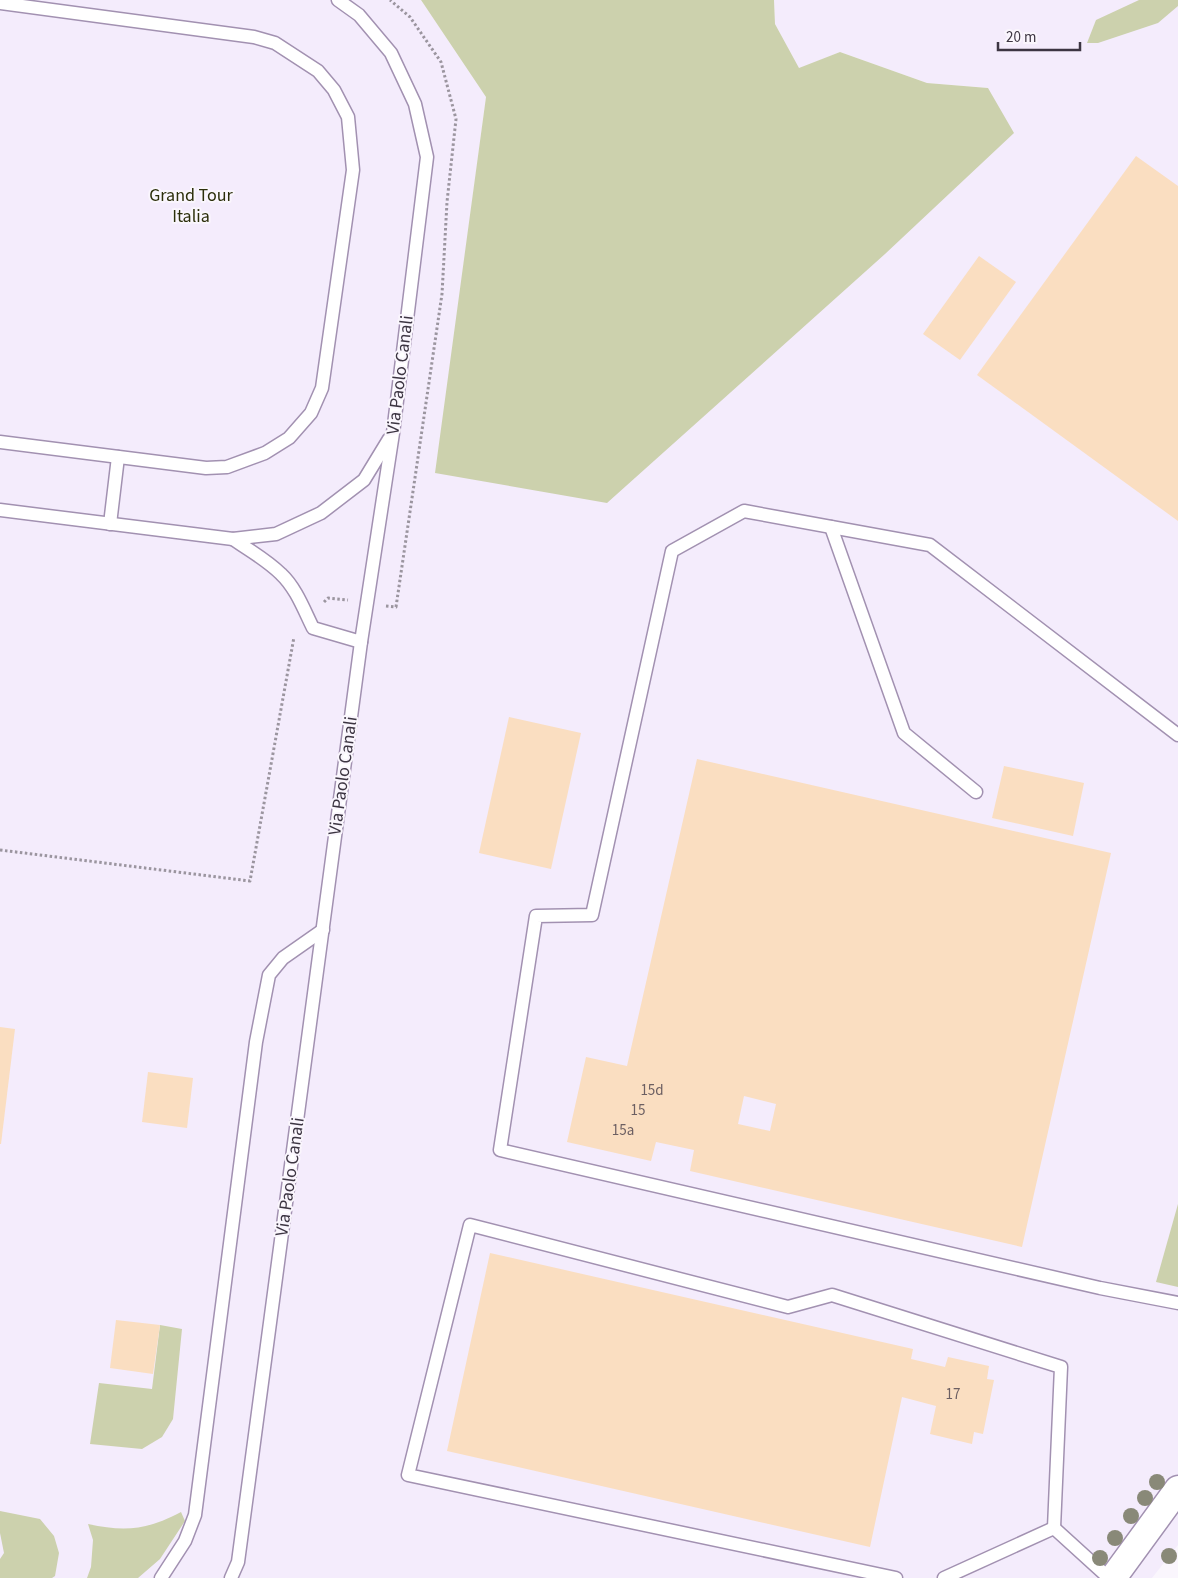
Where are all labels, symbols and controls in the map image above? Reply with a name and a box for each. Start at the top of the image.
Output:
scale bar [998,20,1080,52]
text: 20 m [1006,27,1036,48]
park label: Grand Tour Italia [149,183,234,229]
street label: Via Paolo Canali [380,314,420,436]
street label: Via Paolo Canali [322,715,364,837]
house number: 15d [640,1080,664,1101]
house number: 15 [631,1100,645,1121]
street label: Via Paolo Canali [269,1116,311,1238]
house number: 15a [612,1120,634,1141]
house number: 17 [946,1384,960,1405]

